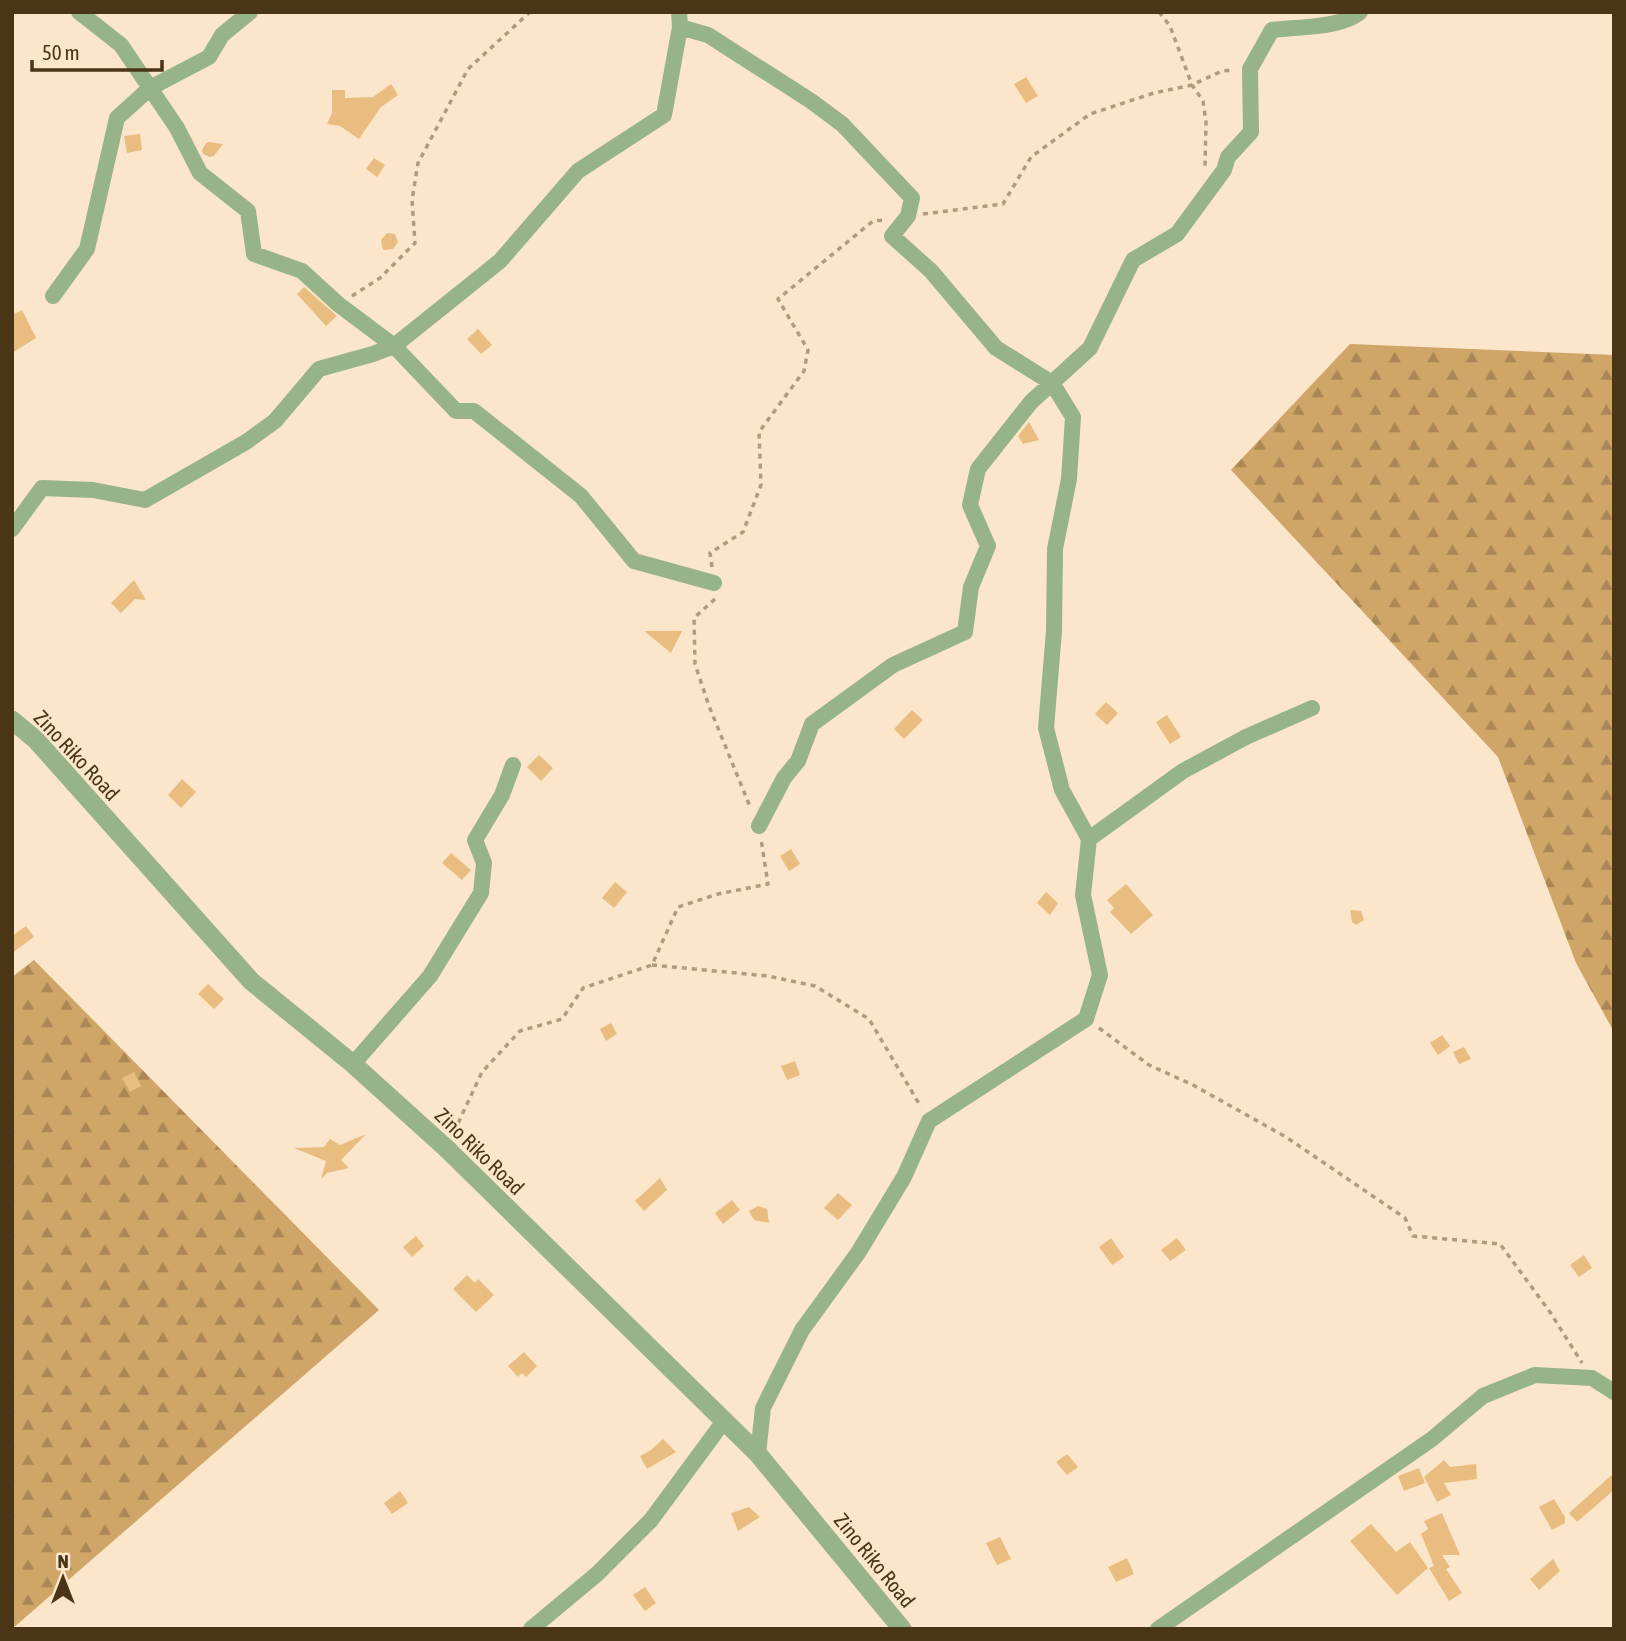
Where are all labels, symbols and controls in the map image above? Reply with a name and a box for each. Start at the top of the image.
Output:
scale bar [32,28,161,72]
text: 50 m [42,40,80,64]
street label: Zino Riko Road [29,705,125,805]
street label: Zino Riko Road [431,1103,529,1199]
street label: Zino Riko Road [830,1508,920,1612]
north arrow [28,1543,98,1613]
text: N [57,1550,69,1572]

